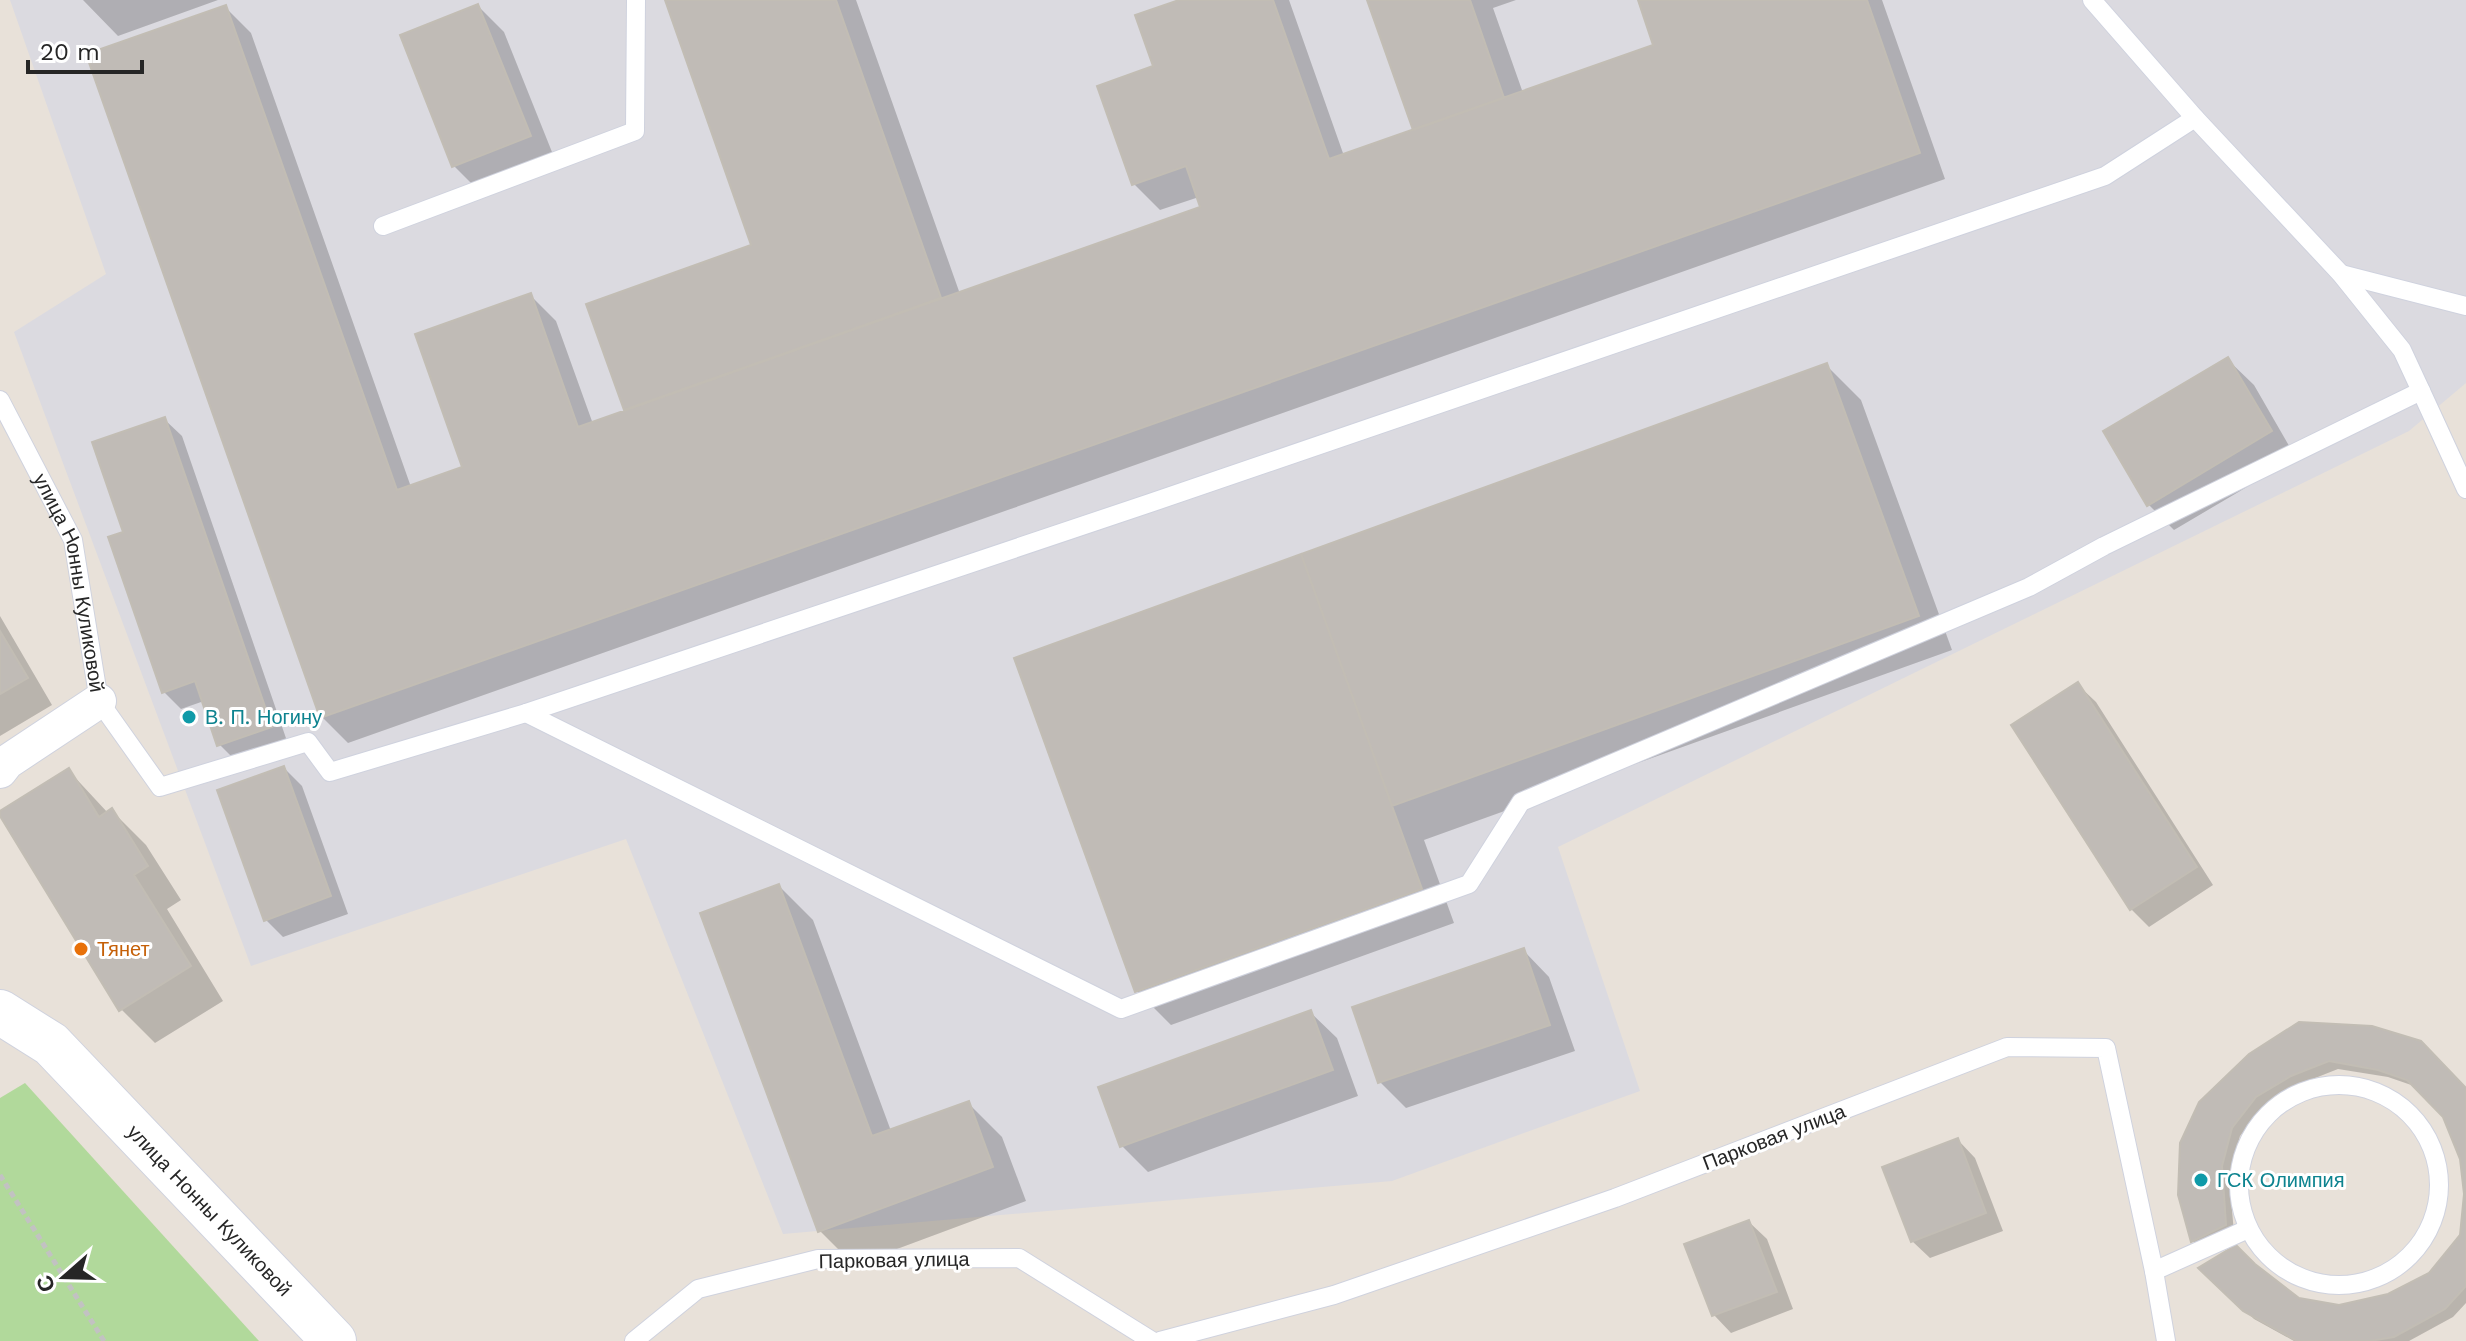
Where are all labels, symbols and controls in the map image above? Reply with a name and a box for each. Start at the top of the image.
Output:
scale bar [28,24,142,74]
text: 20 m [40,38,100,66]
street label: улица Нонны Куликовой [28,469,109,694]
place label: В. П. Ногину [205,705,322,729]
marker: В. П. Ногину [180,708,198,726]
place label: Тянет [97,937,150,961]
marker: Тянет [72,940,90,958]
street label: Парковая улица [1699,1098,1850,1175]
street label: улица Нонны Куликовой [122,1120,297,1301]
place label: ГСК Олимпия [2217,1168,2345,1192]
marker: ГСК Олимпия [2192,1171,2210,1189]
north arrow [24,1237,104,1317]
street label: Парковая улица [818,1247,971,1273]
text: С [31,1272,60,1295]

